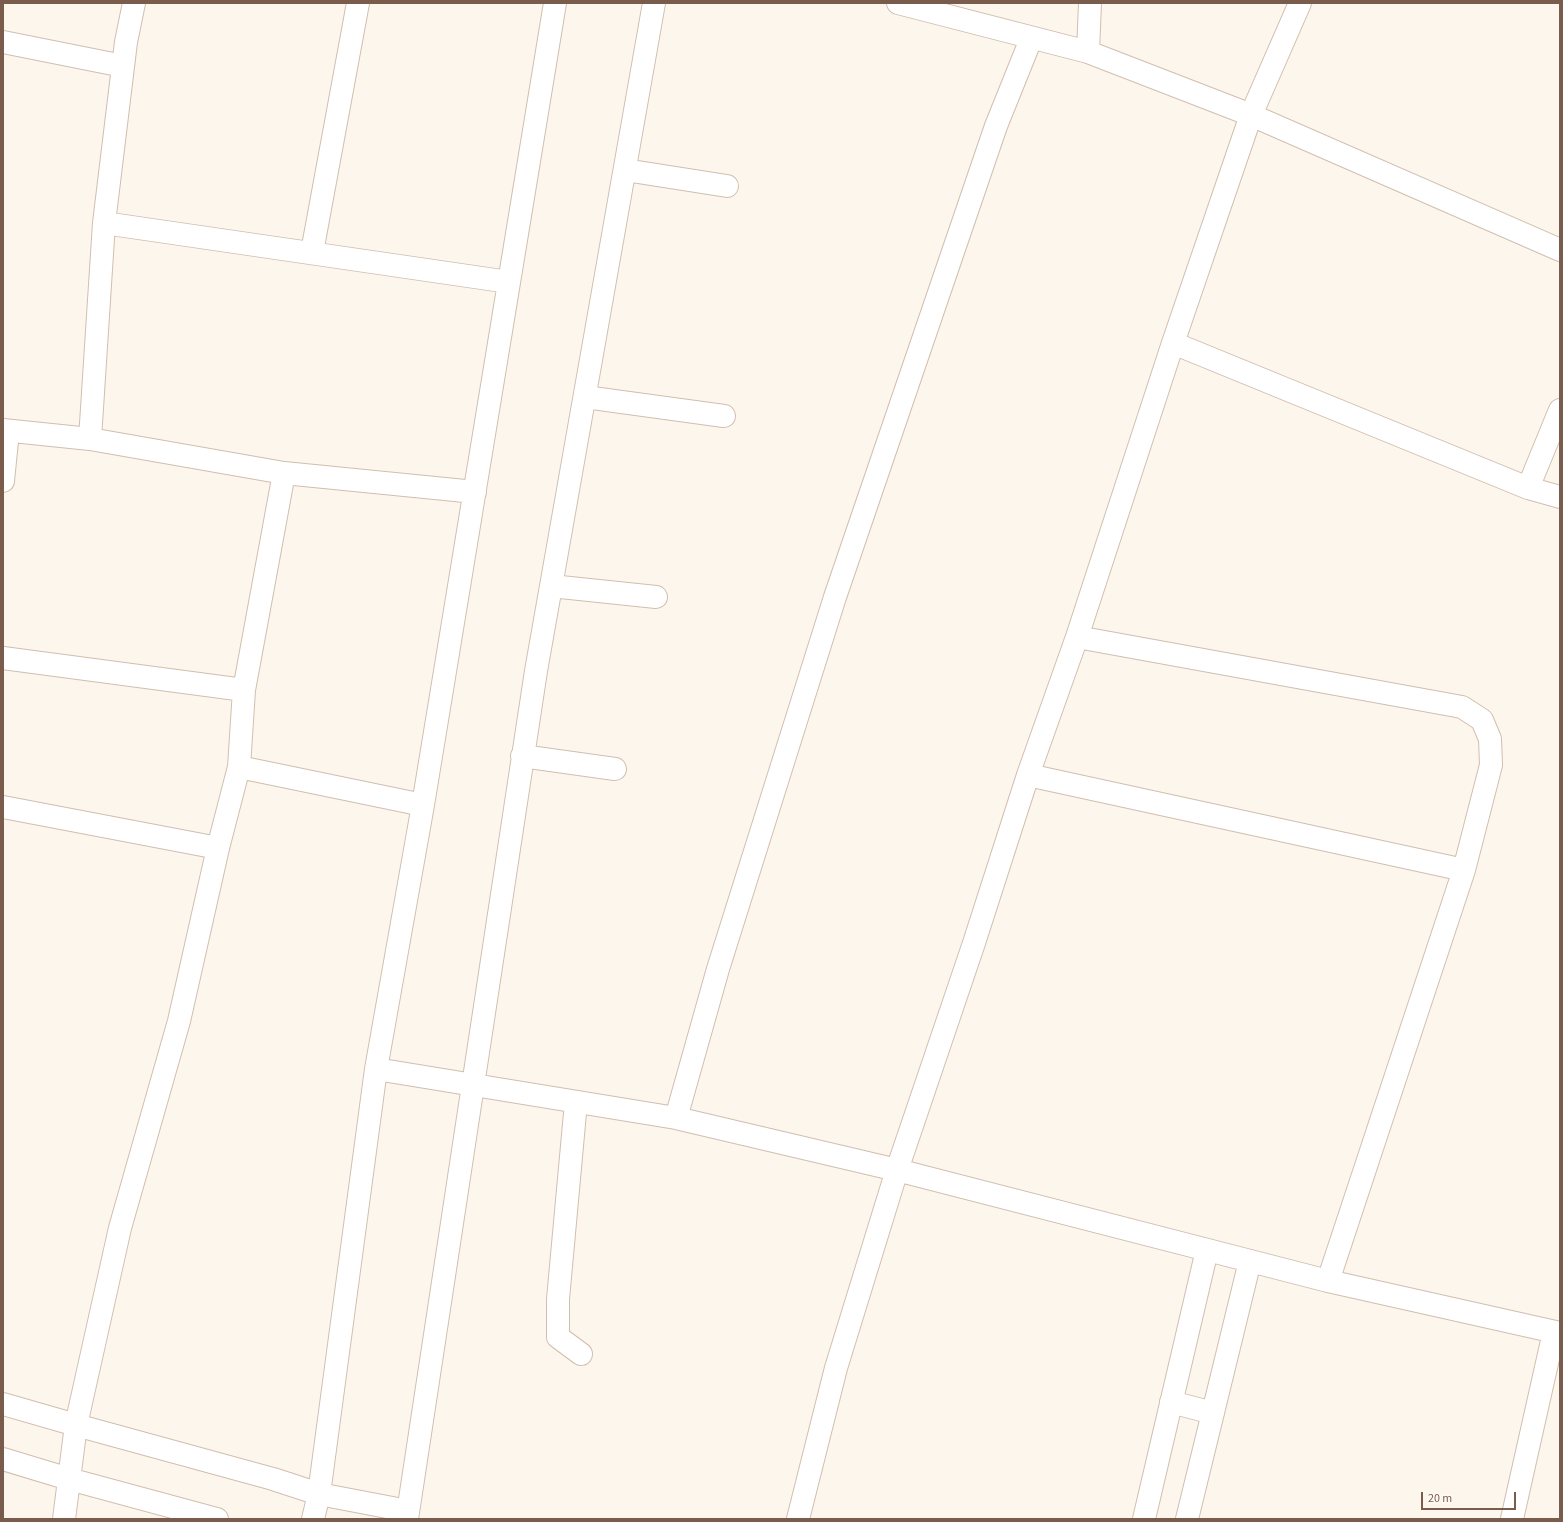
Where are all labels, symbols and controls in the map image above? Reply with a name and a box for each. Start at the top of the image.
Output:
scale bar [1423,1484,1518,1510]
text: 20 m [1428,1490,1452,1507]

